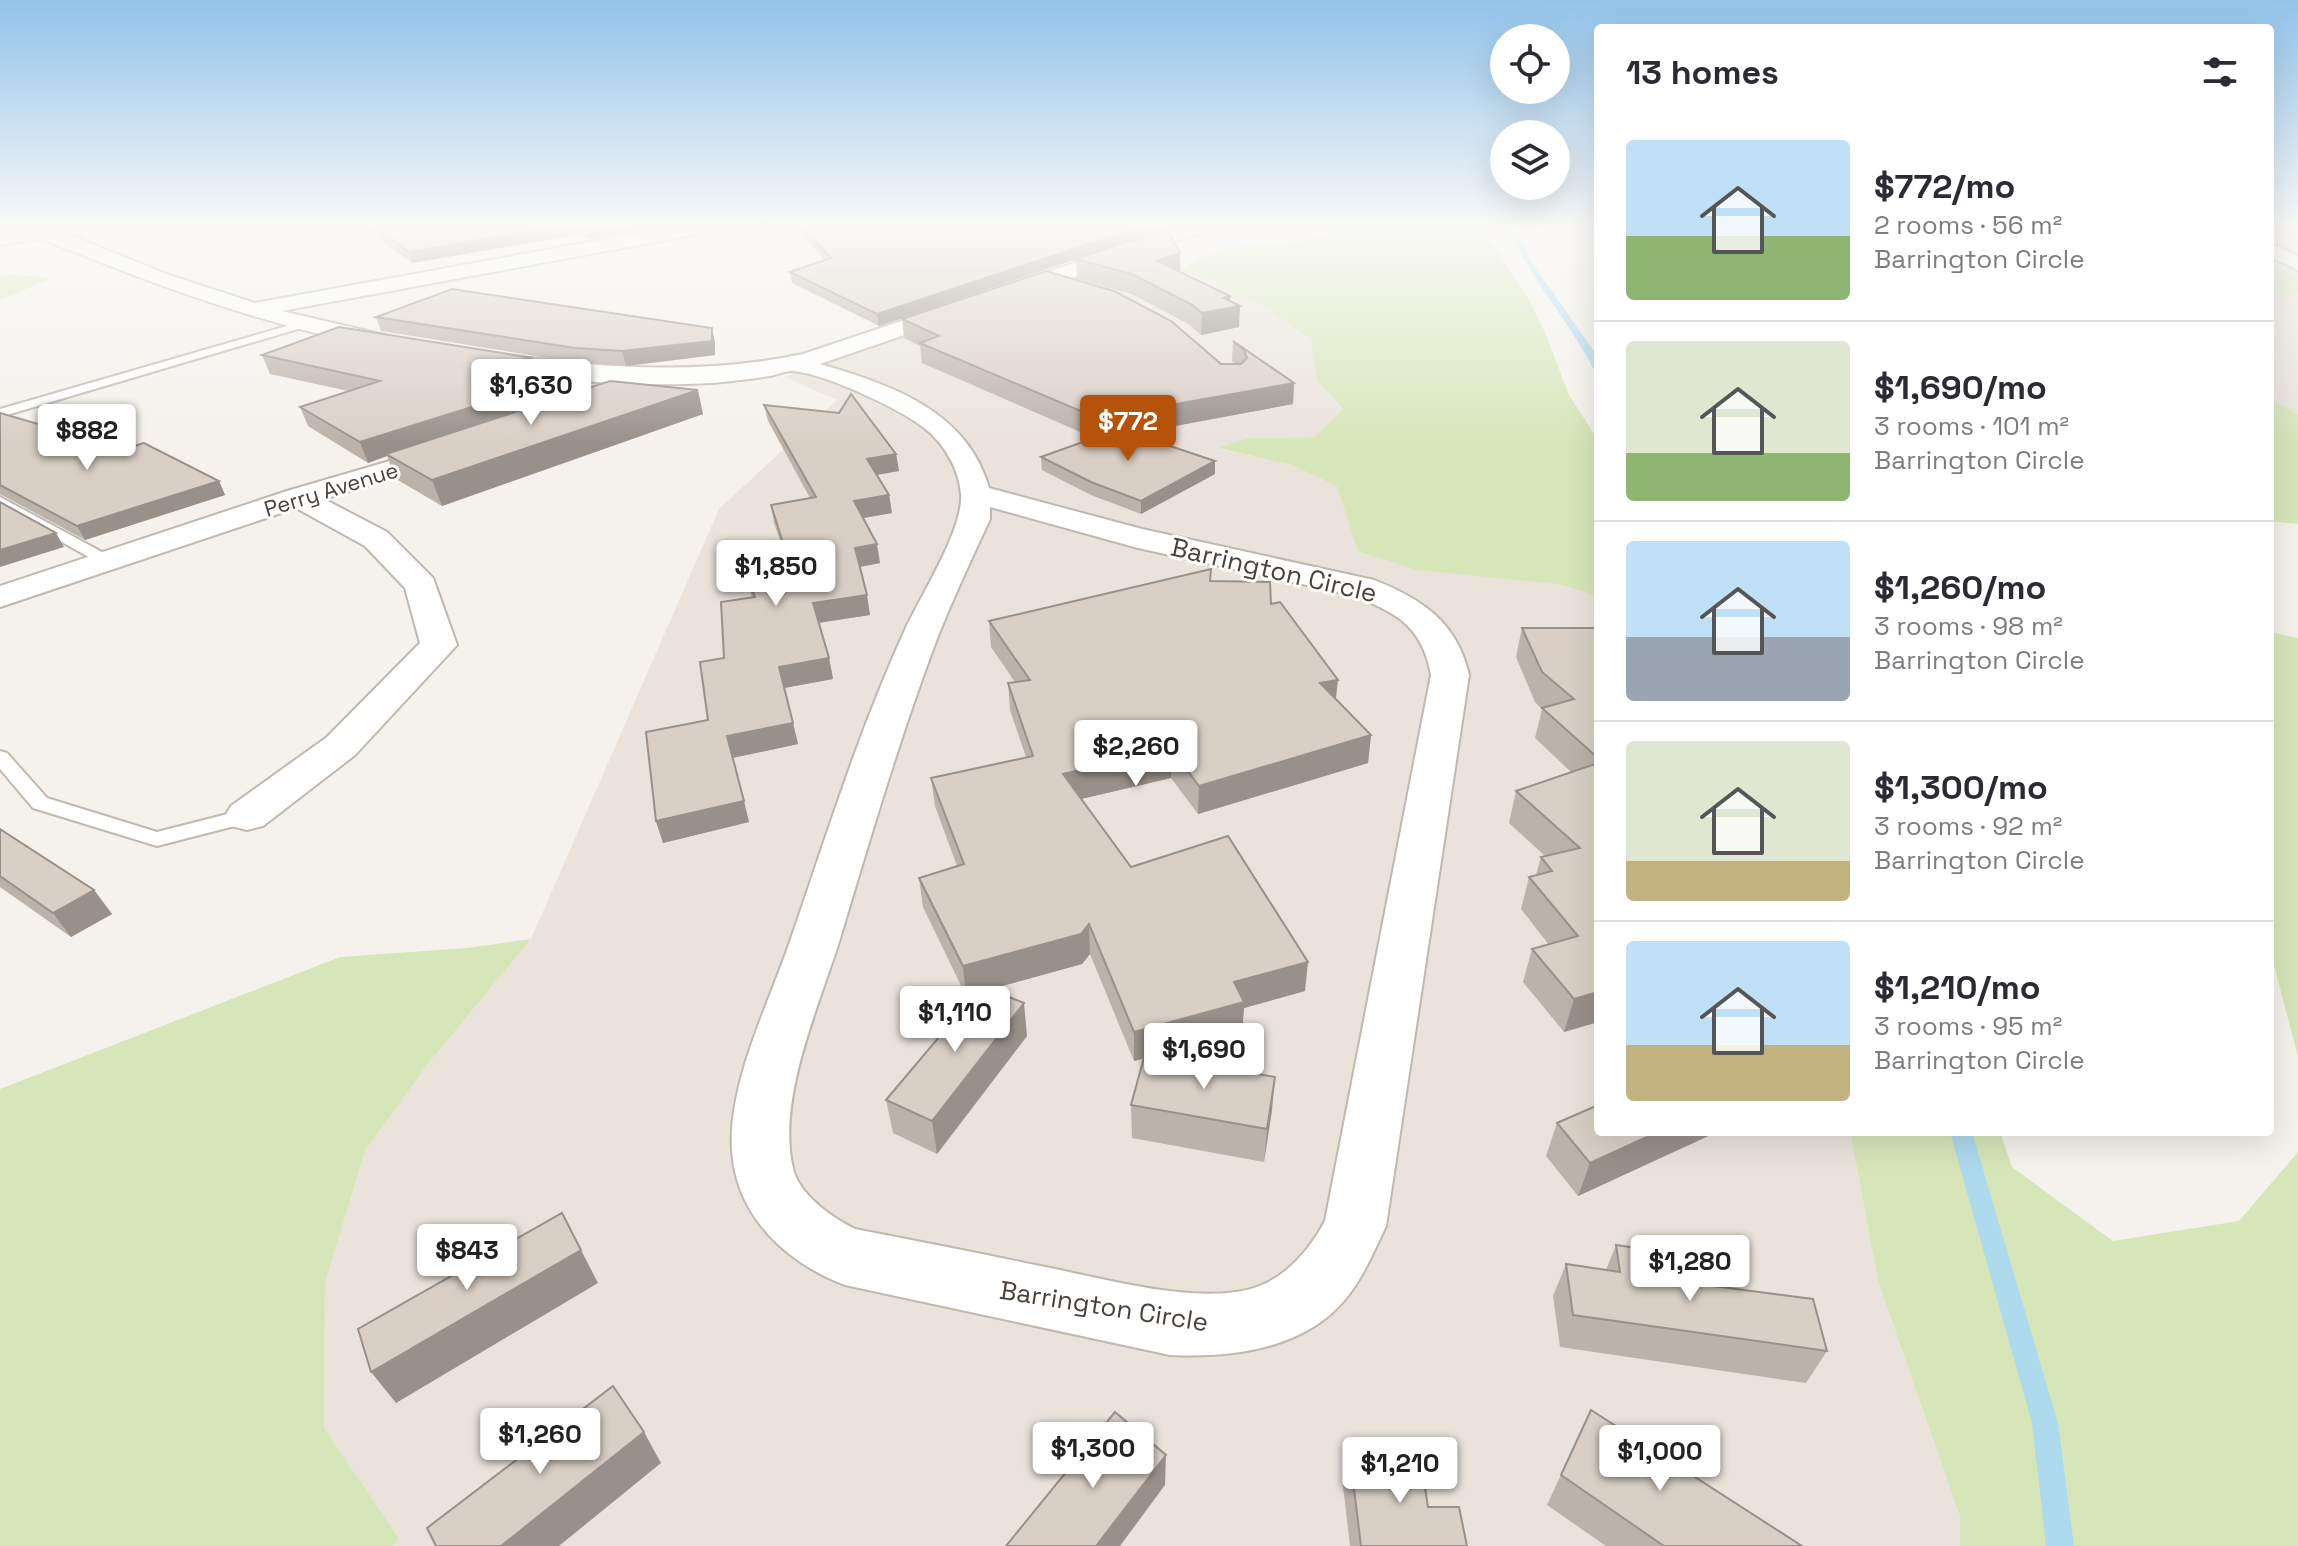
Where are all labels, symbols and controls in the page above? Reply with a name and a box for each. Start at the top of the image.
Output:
map controls [1490,24,1570,200]
button: locate [1490,24,1570,104]
icon: filters [2198,50,2242,94]
text: 13 homes [1626,51,1779,94]
button: layers [1490,120,1570,200]
text: $772/mo [1874,165,2015,208]
icon: home [1690,172,1786,268]
text: 2 rooms · 56 m² [1874,208,2062,242]
text: Barrington Circle [1874,242,2085,276]
pin: $1,630 [466,359,596,427]
text: $1,690/mo [1874,366,2047,409]
text: $1,630 [489,368,573,402]
icon: home [1690,373,1786,469]
pin: $772 [1081,395,1175,463]
pin: $882 [40,404,134,472]
text: $772 [1098,404,1158,438]
text: 3 rooms · 101 m² [1874,409,2069,443]
text: $882 [56,413,118,447]
text: Barrington Circle [1874,443,2085,477]
street label: Perry Avenue [260,455,402,523]
street label: Barrington Circle [1168,530,1380,610]
pin: $1,850 [711,540,841,608]
text: $1,850 [734,549,818,583]
text: $1,260/mo [1874,566,2046,609]
icon: home [1690,573,1786,669]
text: 3 rooms · 98 m² [1874,609,2063,643]
text: Barrington Circle [1874,643,2085,677]
pin: $2,260 [1071,720,1201,788]
text: $2,260 [1092,729,1180,763]
text: $1,300/mo [1874,766,2048,809]
icon: home [1690,773,1786,869]
text: 3 rooms · 92 m² [1874,809,2062,843]
text: Barrington Circle [1874,843,2085,877]
text: $1,210/mo [1874,966,2041,1009]
icon: home [1690,973,1786,1069]
pin: $1,110 [890,986,1020,1054]
text: $1,110 [918,995,992,1029]
text: 3 rooms · 95 m² [1874,1009,2062,1043]
pin: $1,690 [1139,1023,1269,1091]
text: $1,690 [1162,1032,1246,1066]
text: Barrington Circle [1874,1043,2085,1077]
pin: $843 [420,1224,514,1292]
text: $843 [435,1233,499,1267]
pin: $1,280 [1625,1235,1755,1303]
text: $1,280 [1648,1244,1732,1278]
street label: Barrington Circle [997,1273,1211,1339]
pin: $1,260 [475,1408,605,1476]
text: $1,260 [498,1417,582,1451]
pin: $1,300 [1028,1422,1158,1490]
pin: $1,000 [1595,1425,1725,1493]
text: $1,300 [1051,1431,1135,1465]
text: $1,000 [1617,1434,1703,1468]
pin: $1,210 [1335,1437,1465,1505]
text: $1,210 [1360,1446,1440,1480]

